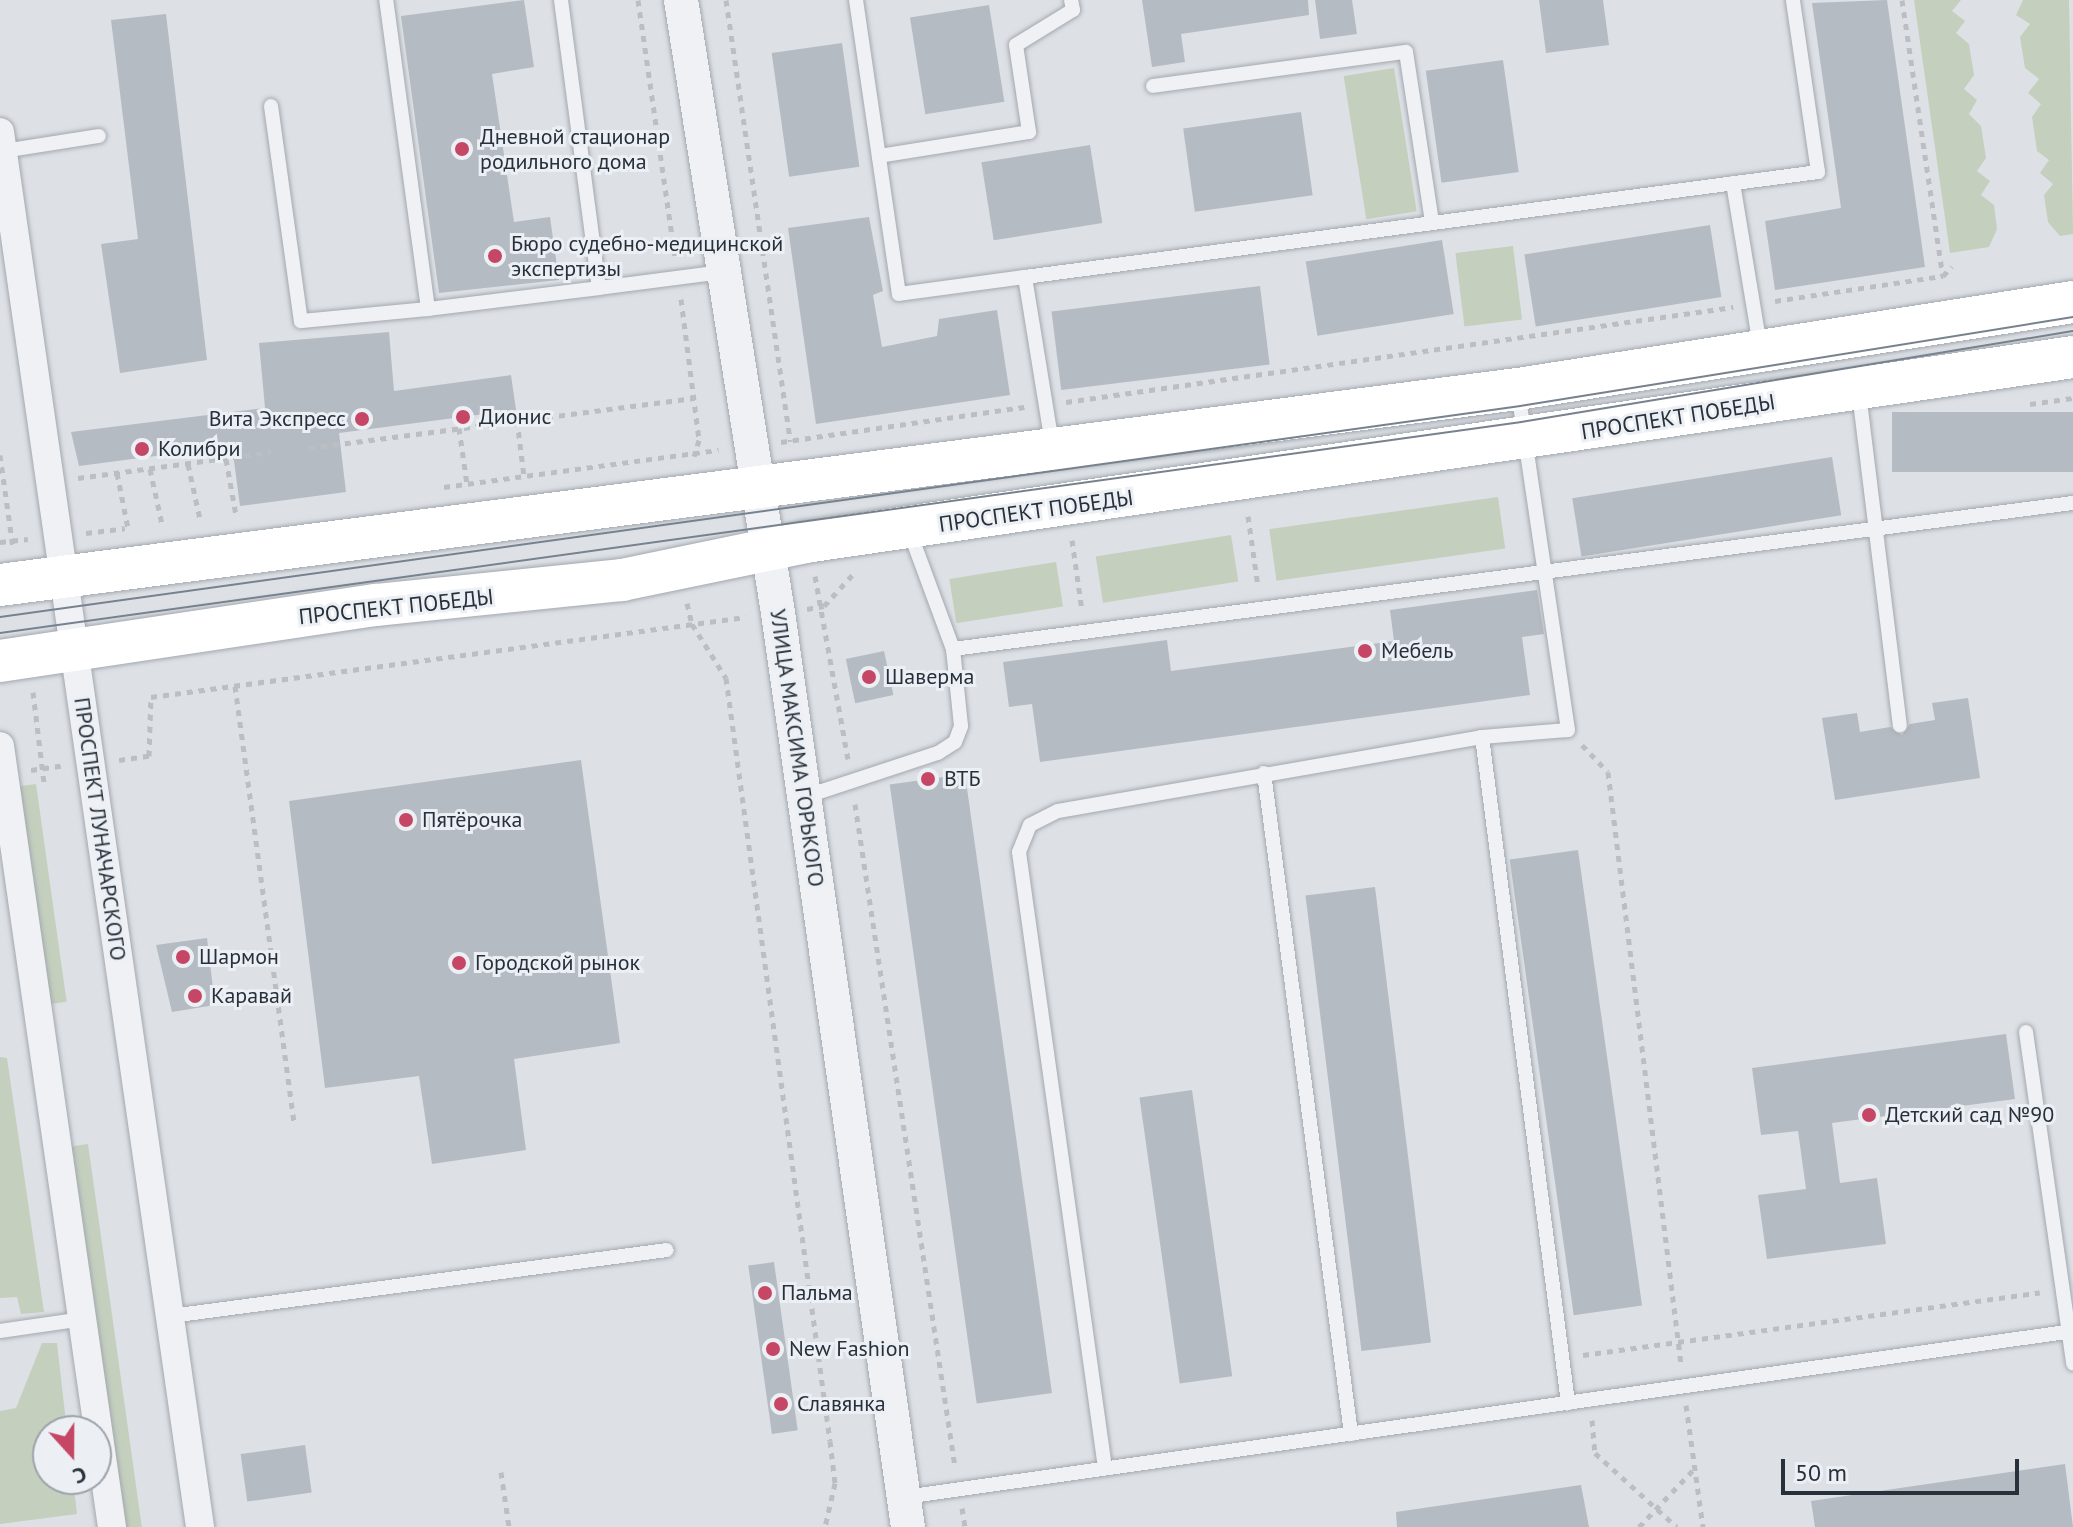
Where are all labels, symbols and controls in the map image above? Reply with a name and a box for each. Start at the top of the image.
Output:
place label: Дневной стационар родильного дома [480,123,670,174]
marker: Дневной стационар родильного дома [451,138,473,160]
place label: Бюро судебно-медицинской экспертизы [511,230,783,282]
marker: Бюро судебно-медицинской экспертизы [486,247,504,265]
street label: ПРОСПЕКТ ПОБЕДЫ [1579,389,1777,445]
place label: Дионис [479,404,551,430]
place label: Вита Экспресс [209,406,346,432]
marker: Дионис [454,408,472,426]
marker: Вита Экспресс [353,410,371,428]
place label: Колибри [158,436,240,462]
marker: Колибри [133,440,151,458]
street label: ПРОСПЕКТ ПОБЕДЫ [937,484,1135,538]
street label: ПРОСПЕКТ ПОБЕДЫ [297,584,495,630]
street label: УЛИЦА МАКСИМА ГОРЬКОГО [764,606,830,890]
place label: Мебель [1381,638,1453,664]
marker: Мебель [1356,642,1374,660]
place label: Шаверма [885,664,974,690]
marker: Шаверма [860,668,878,686]
street label: ПРОСПЕКТ ЛУНАЧАРСКОГО [68,695,132,963]
place label: ВТБ [944,766,981,792]
marker: ВТБ [919,770,937,788]
place label: Пятёрочка [422,807,522,833]
marker: Пятёрочка [397,811,415,829]
place label: Шармон [199,944,279,970]
marker: Шармон [174,948,192,966]
place label: Городской рынок [475,950,640,976]
marker: Городской рынок [450,954,468,972]
place label: Каравай [211,983,292,1009]
marker: Каравай [186,987,204,1005]
place label: Детский сад №90 [1885,1102,2054,1128]
marker: Детский сад №90 [1860,1106,1878,1124]
place label: Пальма [781,1280,853,1306]
marker: Пальма [756,1284,774,1302]
place label: New Fashion [789,1336,910,1362]
marker: New Fashion [764,1340,782,1358]
place label: Славянка [797,1391,886,1417]
marker: Славянка [772,1395,790,1413]
north arrow [32,1415,112,1495]
scale bar [1785,1443,2023,1493]
text: 50 m [1795,1457,1847,1488]
text: С [69,1460,91,1491]

